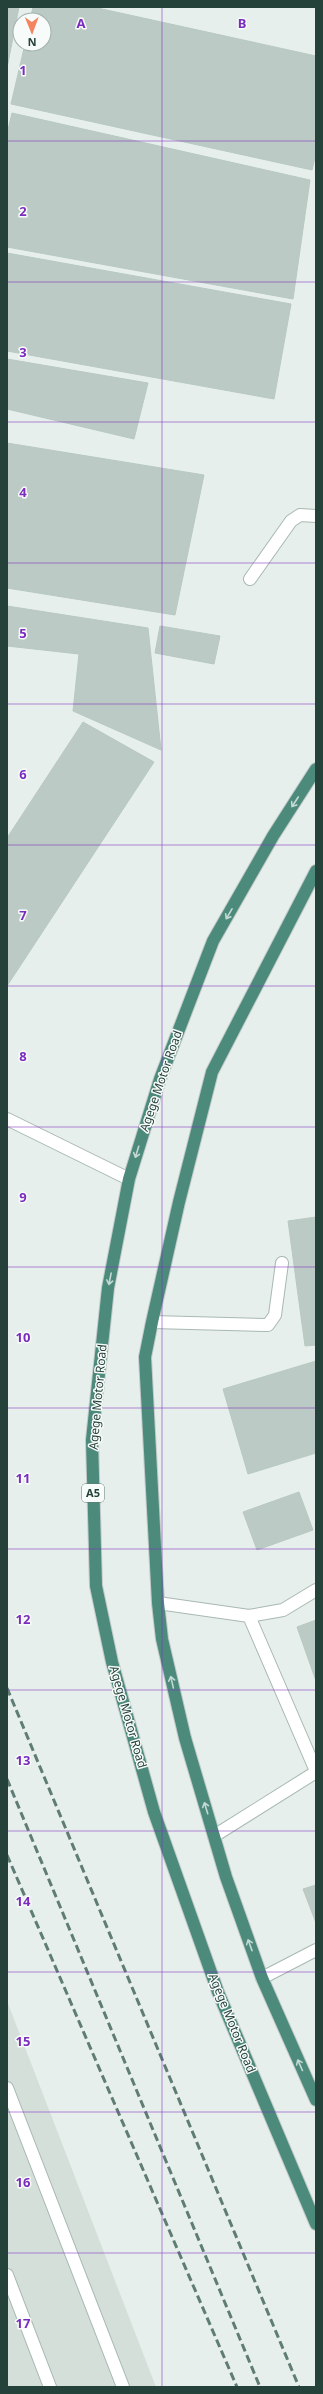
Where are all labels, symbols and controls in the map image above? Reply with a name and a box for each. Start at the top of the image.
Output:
north arrow [12,12,52,52]
text: A [77,14,86,32]
text: B [238,14,246,32]
text: N [28,35,37,50]
text: 1 [19,61,27,79]
text: 2 [19,202,27,220]
text: 3 [19,343,27,361]
text: 4 [19,483,27,501]
text: 5 [19,624,27,642]
text: 6 [19,765,27,783]
one-way arrow [291,796,299,807]
text: 7 [19,906,27,924]
one-way arrow [224,908,232,920]
street label: Agege Motor Road [135,1028,186,1134]
text: 8 [19,1047,27,1065]
one-way arrow [133,1146,140,1159]
text: 9 [19,1188,27,1206]
one-way arrow [105,1272,113,1285]
text: 10 [16,1328,30,1346]
street label: Agege Motor Road [84,1344,111,1450]
text: 11 [16,1469,30,1487]
road number: A5 [82,1484,104,1502]
text: 12 [16,1610,30,1628]
street label: Agege Motor Road [106,1664,151,1770]
one-way arrow [168,1676,176,1689]
text: 13 [16,1751,30,1769]
one-way arrow [202,1802,209,1815]
text: 14 [16,1892,31,1910]
one-way arrow [246,1939,254,1951]
street label: Agege Motor Road [205,1971,260,2075]
text: 15 [16,2032,30,2050]
one-way arrow [296,2059,303,2071]
text: 16 [16,2173,30,2191]
text: 17 [16,2314,30,2332]

